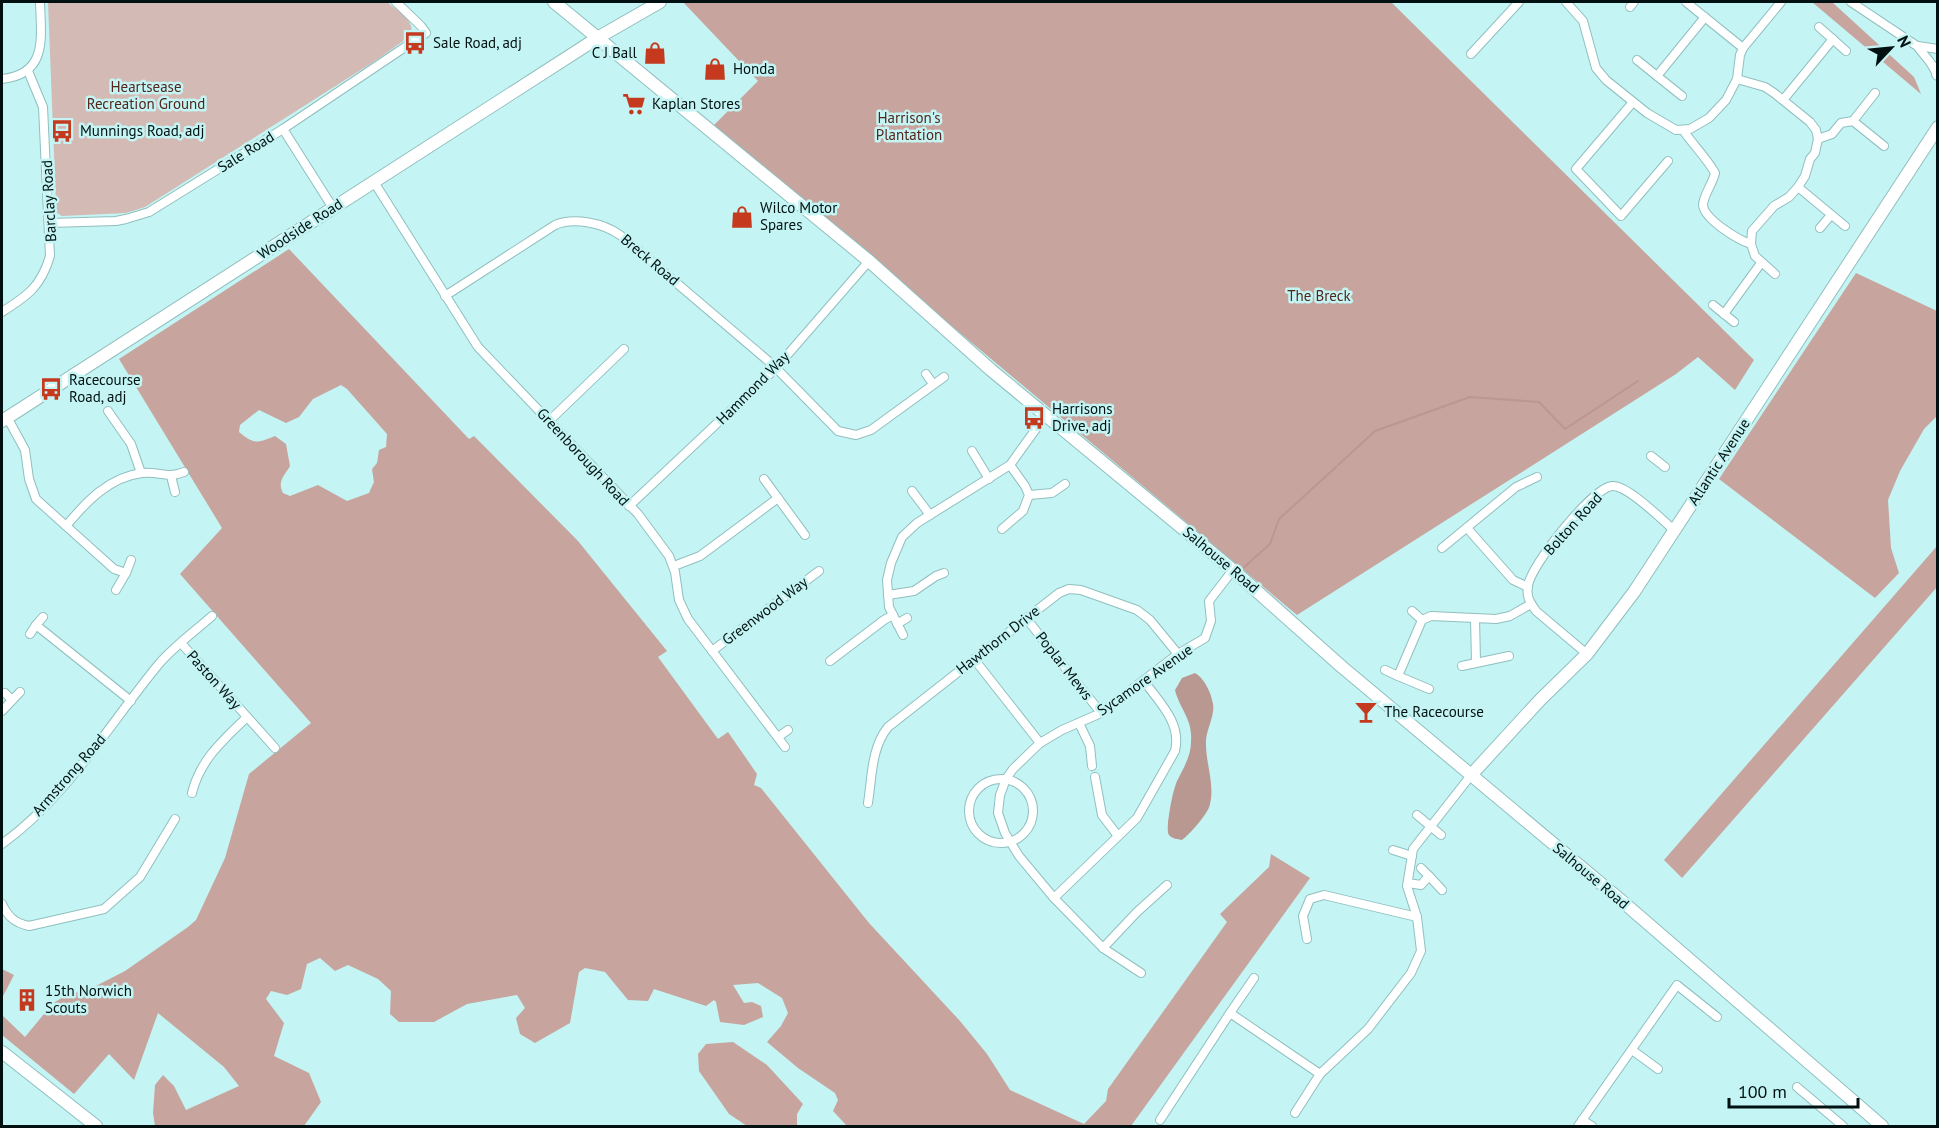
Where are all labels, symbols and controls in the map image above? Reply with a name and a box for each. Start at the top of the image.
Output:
north arrow [1861,18,1921,78]
bus stop icon: Sale Road, adj [402,30,428,56]
text: N [1893,32,1916,51]
place label: Sale Road, adj [433,33,522,52]
shop icon: C J Ball [642,40,668,66]
place label: C J Ball [592,43,638,62]
shop icon: Honda [702,56,728,82]
place label: Honda [733,59,775,78]
park label: Heartsease Recreation Ground [87,77,205,113]
supermarket icon: Kaplan Stores [621,91,647,117]
place label: Kaplan Stores [652,94,740,113]
park label: Harrison's Plantation [876,108,942,144]
bus stop icon: Munnings Road, adj [49,118,75,144]
place label: Munnings Road, adj [80,121,204,140]
street label: Sale Road [214,127,278,176]
street label: Barclay Road [37,160,60,243]
street label: Woodside Road [254,194,346,263]
place label: Wilco Motor Spares [760,198,837,234]
shop icon: Wilco Motor Spares [729,204,755,230]
street label: Breck Road [617,230,683,290]
park label: The Breck [1287,286,1352,305]
street label: Hammond Way [712,347,793,428]
place label: Racecourse Road, adj [69,370,141,406]
bus stop icon: Racecourse Road, adj [38,376,64,402]
place label: Harrisons Drive, adj [1052,399,1113,435]
street label: Greenborough Road [533,404,634,510]
bus stop icon: Harrisons Drive, adj [1021,405,1047,431]
street label: Atlantic Avenue [1684,415,1754,509]
street label: Bolton Road [1539,488,1606,559]
street label: Salhouse Road [1179,522,1263,597]
street label: Greenwood Way [718,572,811,649]
street label: Hawthorn Drive [952,601,1043,678]
street label: Poplar Mews [1032,628,1097,704]
street label: Sycamore Avenue [1093,640,1196,720]
street label: Paston Way [183,646,246,713]
bar icon: The Racecourse [1353,699,1379,725]
place label: The Racecourse [1384,702,1484,721]
street label: Armstrong Road [28,730,109,820]
street label: Salhouse Road [1549,838,1633,913]
place label: 15th Norwich Scouts [45,981,132,1017]
building icon: 15th Norwich Scouts [14,987,40,1013]
scale bar [1729,1071,1858,1109]
text: 100 m [1738,1080,1787,1103]

